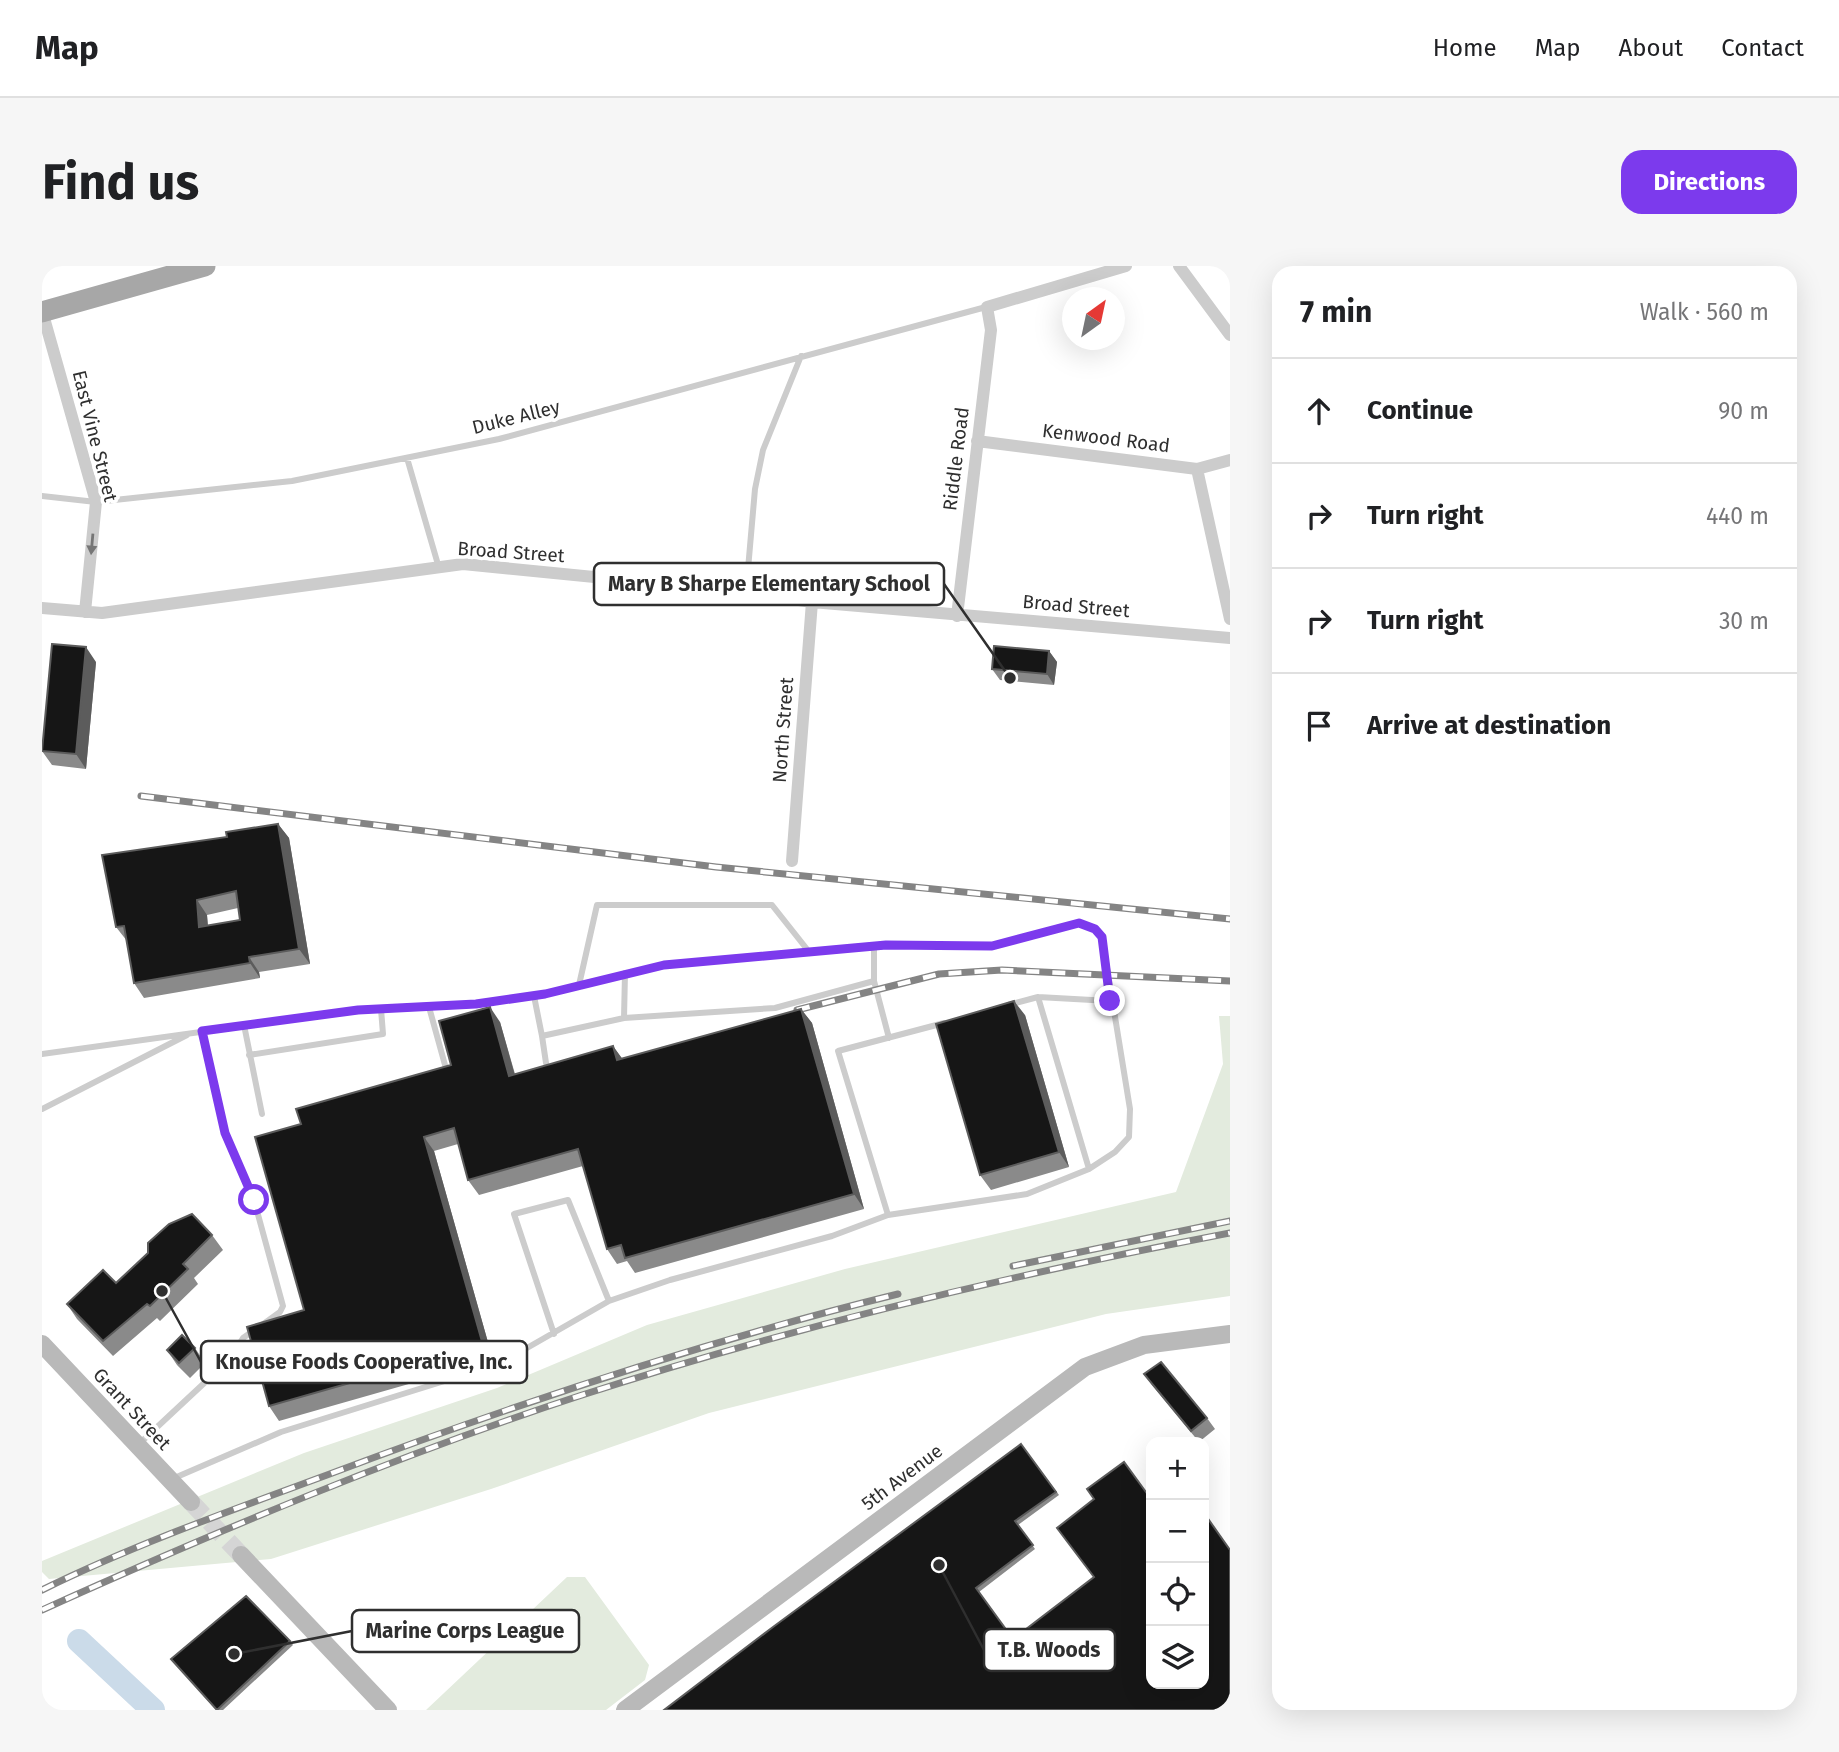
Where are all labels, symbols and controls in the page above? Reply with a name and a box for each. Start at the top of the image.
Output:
text: Map [35,28,99,68]
text: Home [1433,34,1497,62]
text: Map [1535,34,1581,62]
text: About [1619,34,1683,62]
text: Contact [1721,34,1804,62]
button: Directions [1621,150,1797,214]
text: Find us [42,153,199,212]
north arrow [1062,287,1125,350]
text: 7 min [1300,294,1372,330]
text: Walk · 560 m [1640,298,1769,326]
street label: East Vine Street [68,368,123,504]
icon: ahead [1300,392,1338,430]
street label: Duke Alley [470,395,563,439]
text: Continue [1367,395,1473,426]
text: 90 m [1718,397,1769,425]
street label: Riddle Road [938,406,974,512]
street label: Kenwood Road [1041,419,1171,457]
icon: right [1300,497,1338,535]
text: Turn right [1367,500,1484,531]
text: 440 m [1706,502,1769,530]
one-way arrow [86,533,97,555]
street label: Broad Street [457,537,566,567]
callout: Mary B Sharpe Elementary School [594,563,944,605]
text: Mary B Sharpe Elementary School [608,571,931,597]
street label: Broad Street [1021,590,1131,622]
icon: right [1300,602,1338,640]
text: Turn right [1367,605,1484,636]
text: 30 m [1719,607,1769,635]
street label: North Street [768,676,798,784]
icon: arrive [1300,707,1338,745]
text: Arrive at destination [1367,710,1611,741]
route end [1094,985,1125,1016]
route start [238,1184,269,1215]
callout: Knouse Foods Cooperative, Inc. [201,1341,527,1383]
text: Knouse Foods Cooperative, Inc. [215,1349,513,1375]
street label: Grant Street [88,1363,176,1455]
map controls [1146,1437,1209,1689]
button: + [1146,1437,1209,1500]
street label: 5th Avenue [857,1439,947,1515]
button: − [1146,1500,1209,1563]
button: locate [1146,1563,1209,1626]
callout: Marine Corps League [352,1610,579,1652]
text: Marine Corps League [366,1618,565,1644]
button: layers [1146,1626,1209,1689]
callout: T.B. Woods [984,1629,1115,1671]
text: T.B. Woods [998,1637,1100,1663]

